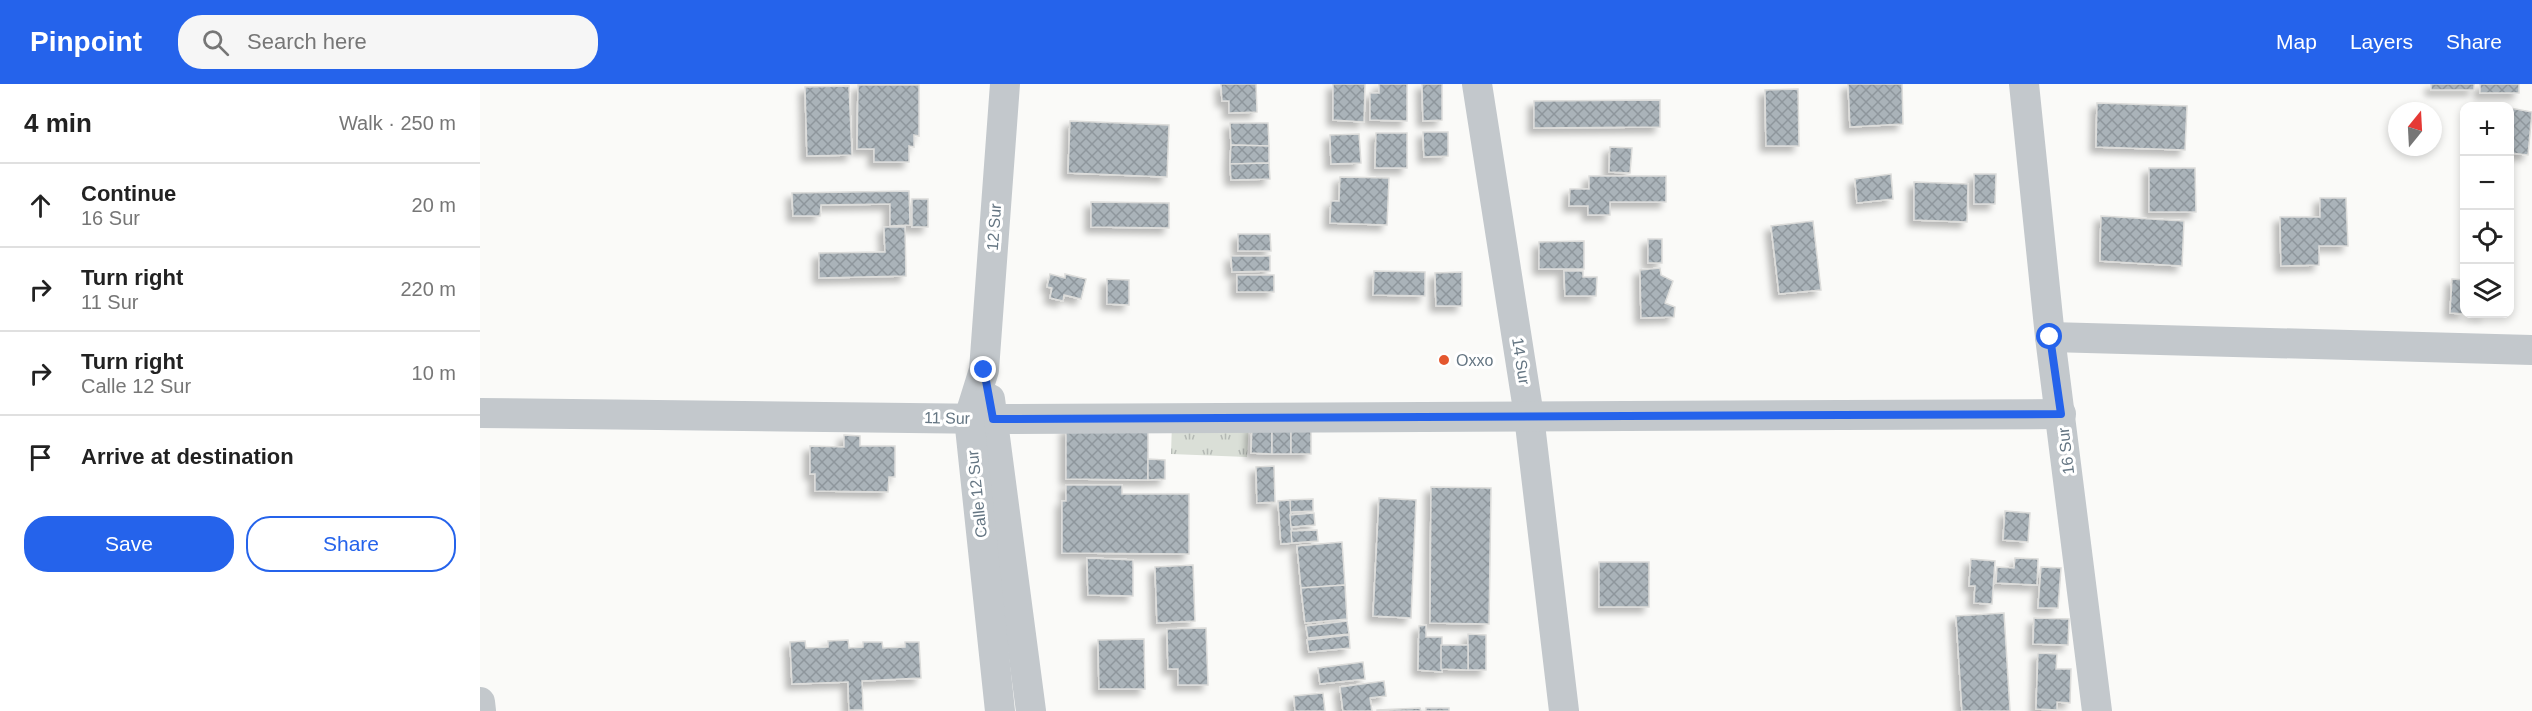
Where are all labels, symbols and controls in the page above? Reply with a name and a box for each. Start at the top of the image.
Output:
search box [178,15,598,69]
text: Pinpoint [30,26,142,57]
icon: search [199,26,232,59]
text: Search here [247,29,367,54]
text: Map [2276,30,2317,53]
text: Layers [2350,30,2413,53]
text: Share [2446,30,2502,53]
north arrow [2388,102,2442,156]
map controls [2460,102,2514,318]
button: + [2460,102,2514,156]
text: 4 min [24,108,92,138]
text: Walk · 250 m [339,112,456,134]
button: − [2460,156,2514,210]
text: Continue [81,181,176,206]
icon: ahead [24,189,57,222]
text: 20 m [412,194,456,216]
street label: 12 Sur [984,202,1004,251]
text: 16 Sur [81,207,140,229]
button: locate [2460,210,2514,264]
button: layers [2460,264,2514,318]
text: Turn right [81,265,183,290]
icon: right [24,273,57,306]
text: 220 m [400,278,456,300]
text: 11 Sur [81,291,138,313]
route start [2036,323,2062,349]
street label: 14 Sur [1509,336,1533,386]
text: Turn right [81,349,183,374]
place label: Oxxo [1456,352,1493,369]
marker: Oxxo [1437,353,1451,367]
route end [970,356,996,382]
icon: right [24,357,57,390]
text: 10 m [412,362,456,384]
text: Calle 12 Sur [81,375,191,397]
street label: 11 Sur [924,409,971,427]
street label: 16 Sur [2055,426,2077,475]
icon: arrive [24,441,57,474]
text: Arrive at destination [81,444,294,469]
street label: Calle 12 Sur [964,449,990,539]
button: Save [24,516,234,572]
button: Share [246,516,456,572]

